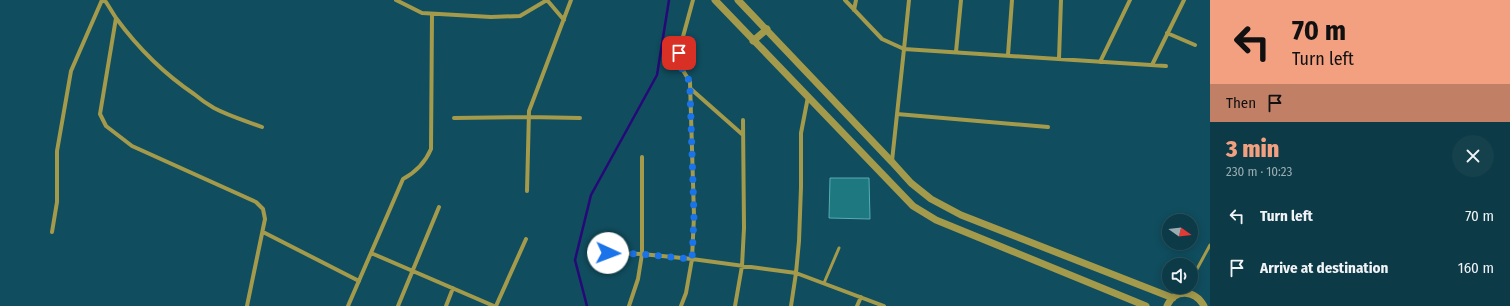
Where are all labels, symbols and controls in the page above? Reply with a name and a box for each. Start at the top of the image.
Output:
text: 70 m [1292,14,1346,47]
icon: left [1226,16,1278,68]
pin [662,36,696,70]
icon: arrive [668,42,690,64]
text: Turn left [1292,48,1354,70]
icon: arrive [1264,92,1286,114]
text: Then [1226,94,1256,112]
text: 3 min [1226,135,1279,163]
button: close [1452,135,1494,177]
text: 230 m · 10:23 [1226,164,1292,179]
icon: left [1226,205,1248,227]
text: Turn left [1260,207,1313,225]
text: 70 m [1465,207,1494,225]
north arrow [1162,214,1198,250]
map controls [1162,214,1198,294]
position arrow [587,232,629,274]
icon: arrive [1226,257,1248,279]
button: sound [1162,258,1198,294]
text: Arrive at destination [1260,259,1388,277]
text: 160 m [1458,259,1494,277]

